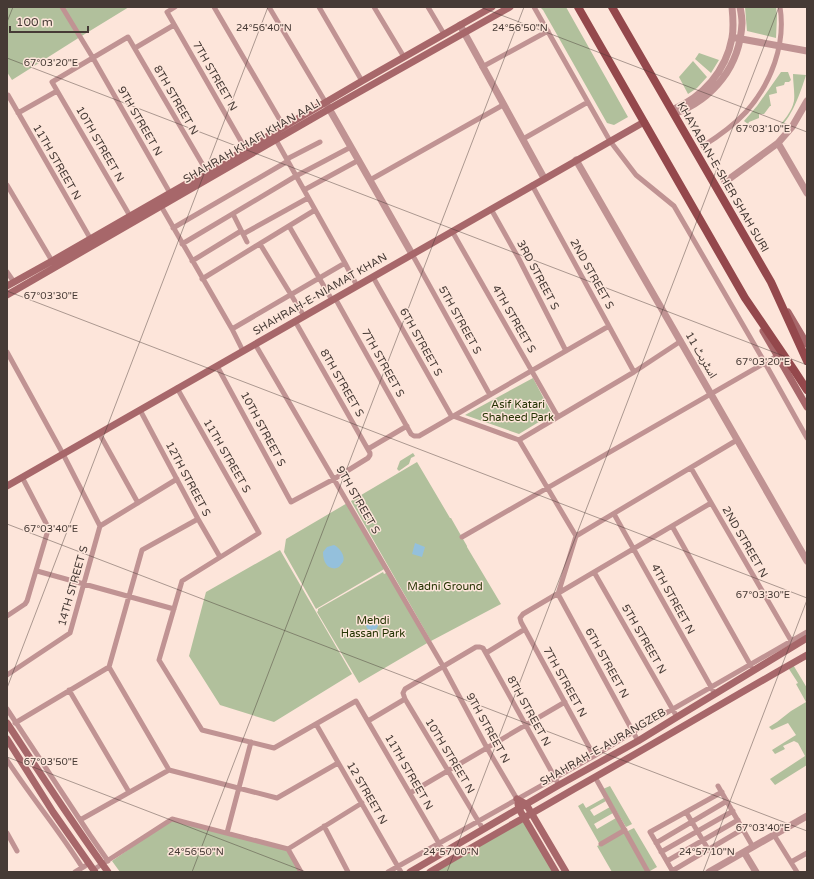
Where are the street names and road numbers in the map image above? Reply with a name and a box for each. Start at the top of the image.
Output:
street label: 7TH STREET N [190,39,240,113]
street label: 8TH STREET N [151,63,201,137]
street label: 9TH STREET N [115,84,165,158]
street label: SHAHRAH KHAFI KHAN AALI [181,96,323,186]
street label: KHAYABAN-E-SHER SHAH SURI [674,99,772,255]
street label: 10TH STREET N [73,104,127,184]
street label: 11TH STREET N [30,122,84,202]
street label: 2ND STREET S [567,237,617,312]
street label: 3RD STREET S [514,238,562,312]
street label: SHAHRAH-E-NIAMAT KHAN [251,250,389,338]
street label: 4TH STREET S [489,283,539,355]
street label: 5TH STREET S [436,284,484,357]
street label: 6TH STREET S [397,306,445,379]
street label: 7TH STREET S [359,327,407,400]
street label: اسٹریٹ 11 [682,330,719,381]
street label: 8TH STREET S [317,347,367,419]
street label: 10TH STREET S [238,389,288,469]
street label: 11TH STREET S [201,417,253,495]
street label: 12TH STREET S [163,439,213,519]
street label: 9TH STREET S [333,464,383,536]
street label: 2ND STREET N [719,504,771,580]
street label: 14TH STREET S [55,544,91,628]
street label: 4TH STREET N [648,562,698,636]
street label: 5TH STREET N [619,602,669,676]
street label: 6TH STREET N [582,626,632,700]
street label: 7TH STREET N [540,645,590,719]
street label: 8TH STREET N [504,674,554,748]
street label: 9TH STREET N [463,691,513,765]
street label: SHAHRAH-E-AURANGZEB [538,705,668,788]
street label: 10TH STREET N [423,716,477,796]
street label: 11TH STREET N [382,732,436,812]
street label: 12 STREET N [344,759,390,827]

